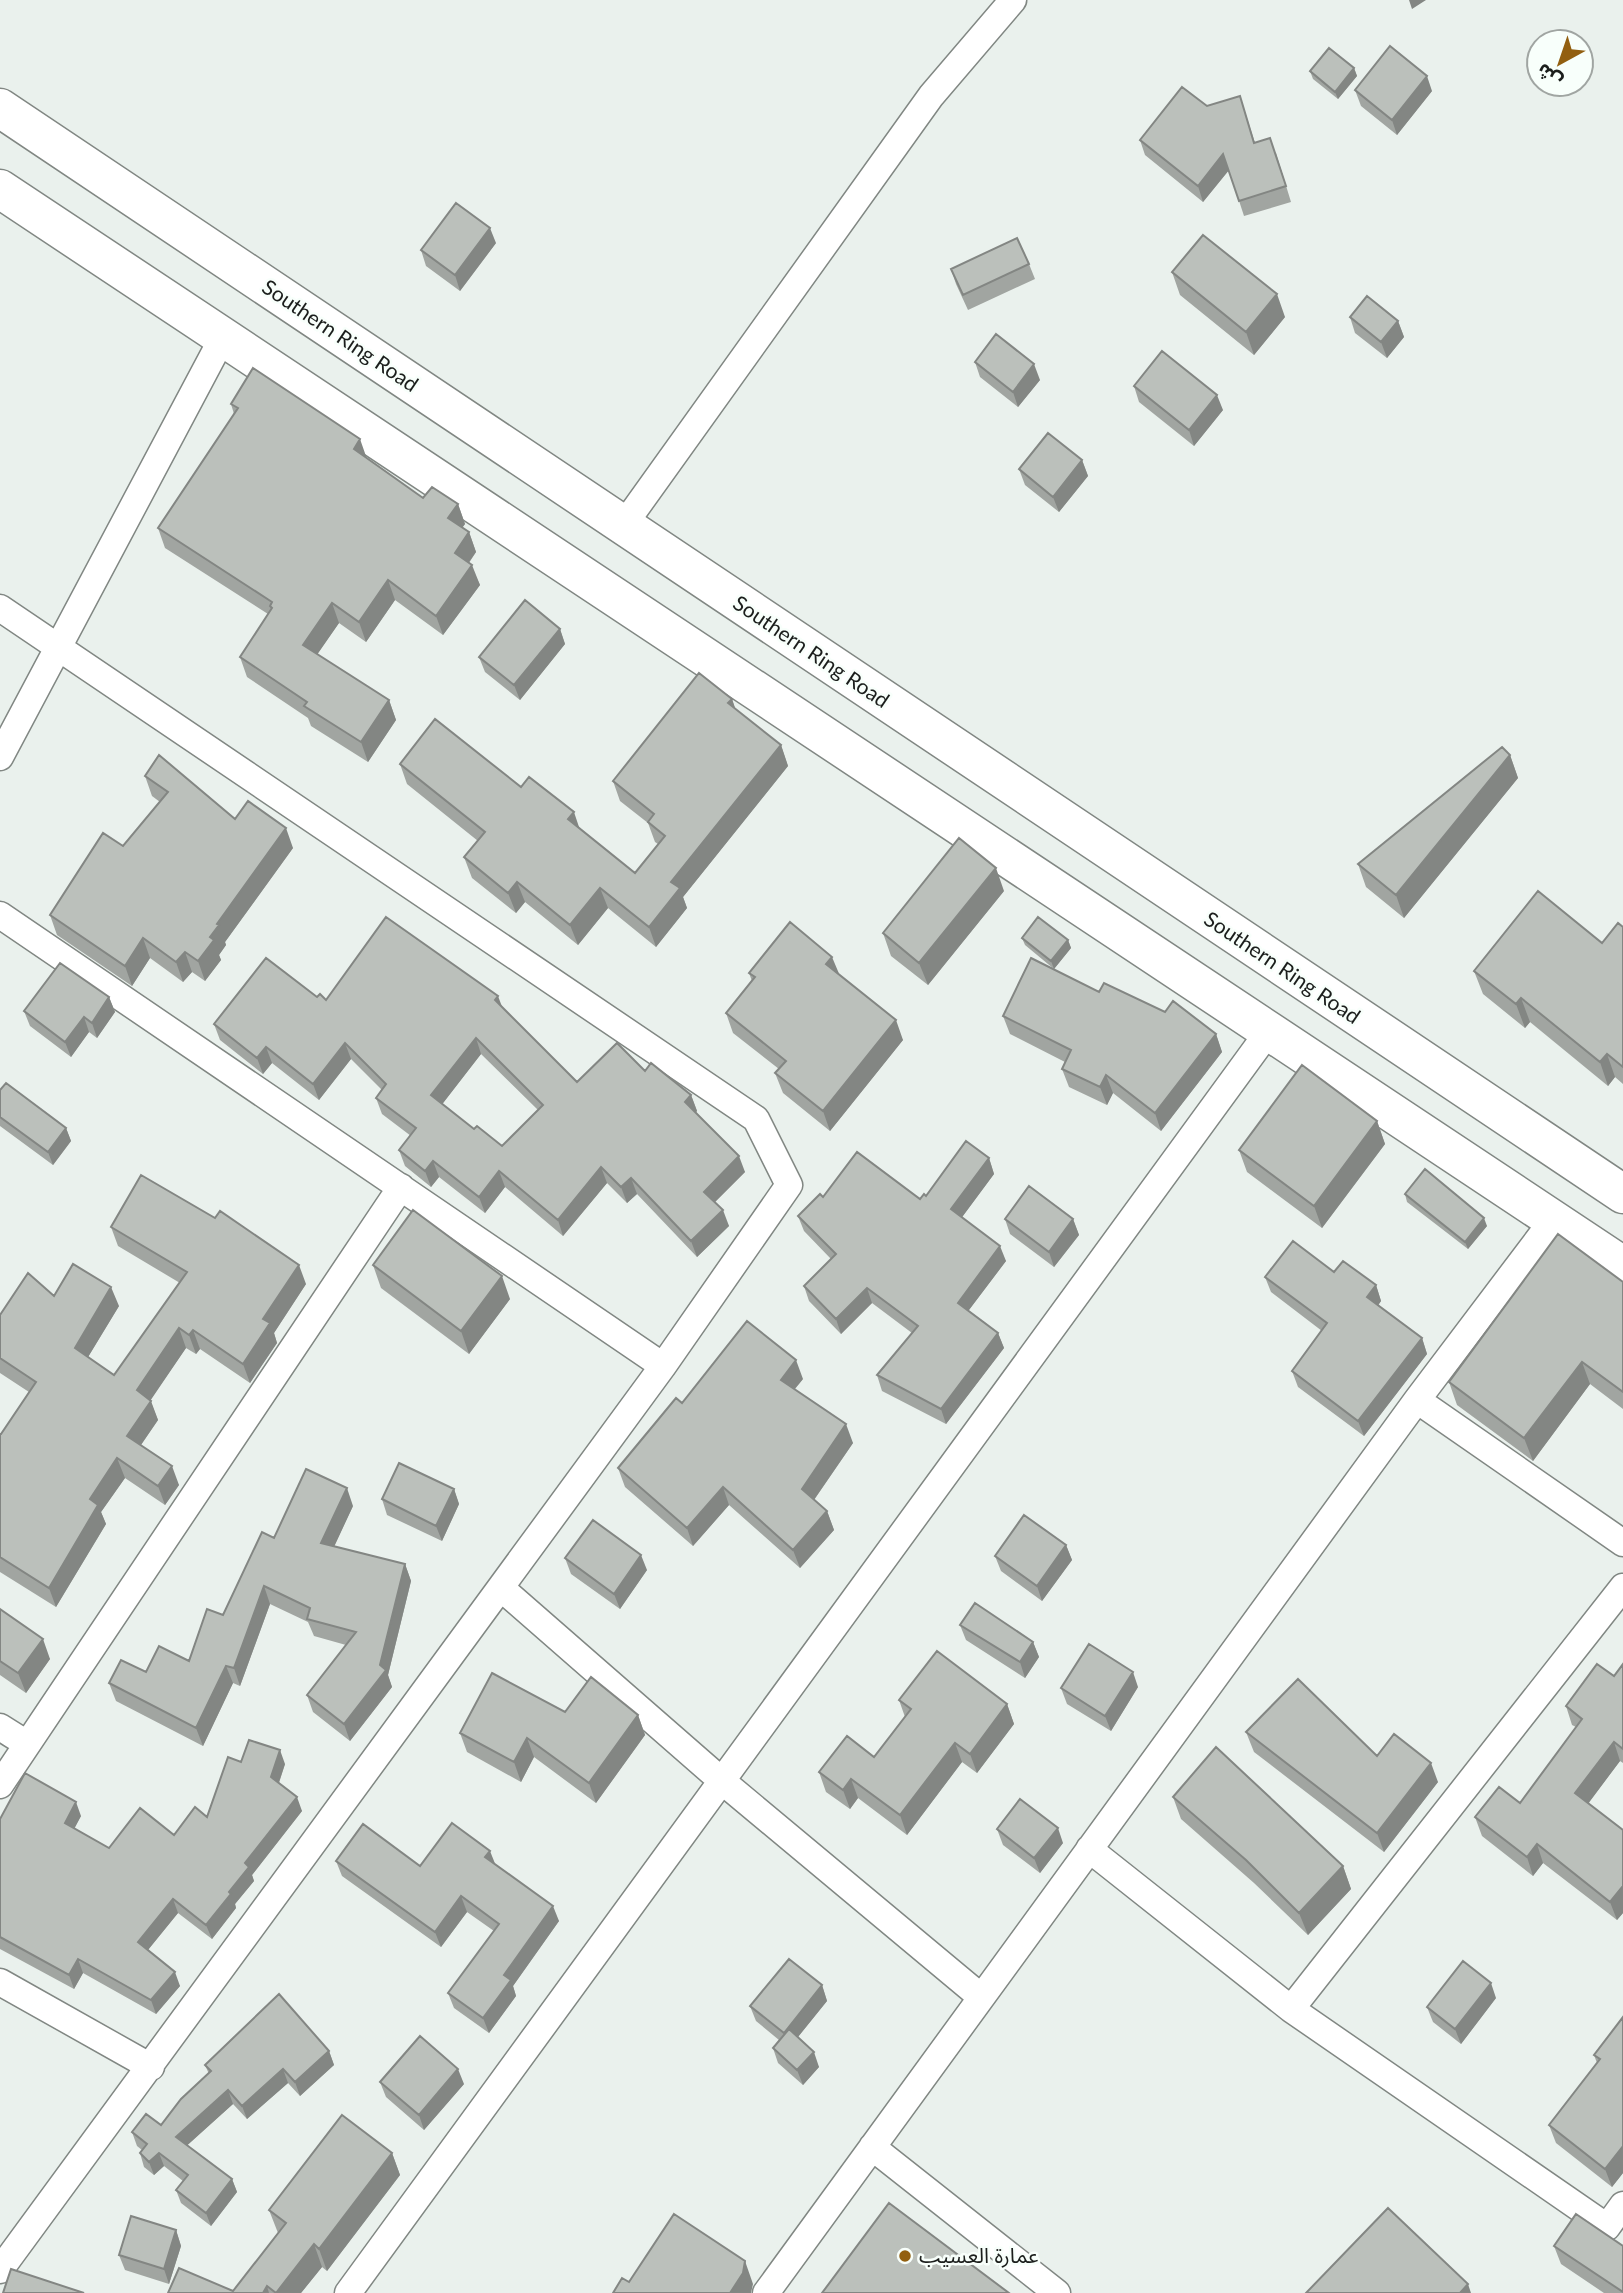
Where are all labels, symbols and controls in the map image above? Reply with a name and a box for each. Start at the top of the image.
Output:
north arrow [1525,28,1595,98]
text: ش [1531,59,1566,94]
street label: Southern Ring Road [258,273,424,396]
street label: Southern Ring Road [729,589,895,712]
street label: Southern Ring Road [1200,905,1366,1028]
place label: عمارة العسيب [919,2242,1039,2268]
marker: عمارة العسيب [897,2248,913,2264]

